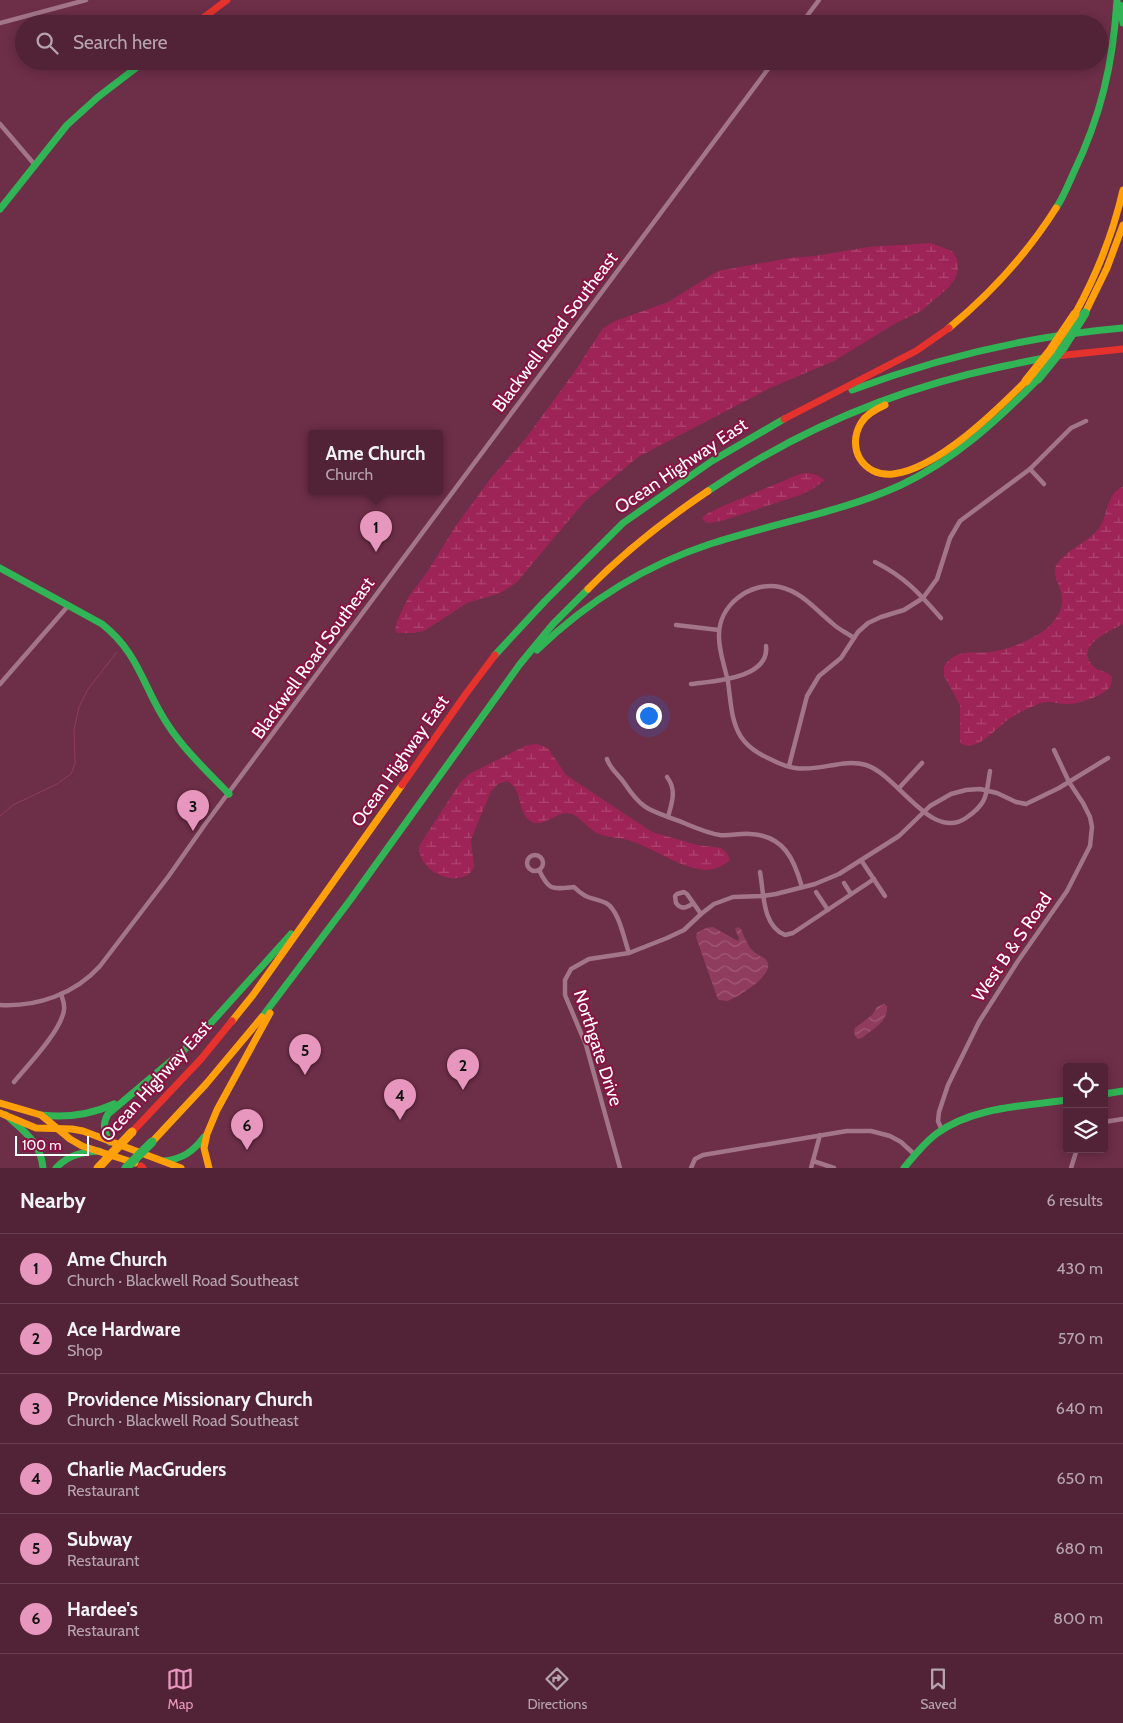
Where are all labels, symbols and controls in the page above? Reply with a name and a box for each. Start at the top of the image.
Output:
search box [15,15,1108,70]
icon: search [33,29,61,57]
text: Search here [73,31,167,54]
street label: Blackwell Road Southeast [488,248,622,416]
street label: Ocean Highway East [611,413,751,519]
popup [308,430,443,495]
text: Ame Church [325,442,426,465]
text: Church [325,465,373,484]
pin: 1 [360,511,392,552]
street label: Blackwell Road Southeast [247,573,379,743]
street label: Ocean Highway East [346,691,454,831]
your location [636,703,662,729]
pin: 3 [177,790,209,831]
street label: West B & S Road [967,888,1057,1006]
street label: Northgate Drive [569,987,627,1109]
street label: Ocean Highway East [96,1016,216,1146]
pin: 5 [289,1034,321,1075]
pin: 2 [447,1049,479,1090]
map controls [1063,1063,1108,1153]
button: locate [1063,1063,1108,1108]
pin: 4 [384,1079,416,1120]
button: layers [1063,1108,1108,1153]
pin: 6 [231,1109,263,1150]
scale bar [15,1133,89,1156]
text: 100 m [22,1136,62,1154]
text: Nearby [20,1188,86,1213]
text: 6 results [1047,1191,1103,1210]
text: Ame Church [67,1248,167,1271]
text: 1 [33,1259,39,1278]
text: 430 m [1056,1259,1103,1278]
text: Church · Blackwell Road Southeast [67,1271,299,1290]
text: Ace Hardware [67,1318,180,1341]
text: 2 [32,1329,40,1348]
text: 570 m [1058,1329,1103,1348]
text: Shop [67,1341,103,1360]
text: Providence Missionary Church [67,1388,313,1411]
text: 3 [32,1399,40,1418]
text: 640 m [1056,1399,1103,1418]
text: Church · Blackwell Road Southeast [67,1411,299,1430]
text: Charlie MacGruders [67,1458,226,1481]
text: 4 [31,1469,41,1488]
text: 650 m [1056,1469,1103,1488]
text: Restaurant [67,1481,139,1500]
text: Subway [67,1528,132,1551]
text: 5 [32,1539,40,1558]
text: 680 m [1055,1539,1103,1558]
text: Restaurant [67,1551,139,1570]
text: Hardee's [67,1598,138,1621]
text: 6 [32,1609,41,1628]
text: 800 m [1053,1609,1103,1628]
text: Restaurant [67,1621,139,1640]
tab: Map [166,1665,194,1713]
tab: Directions [527,1665,587,1713]
tab: Saved [920,1665,957,1713]

